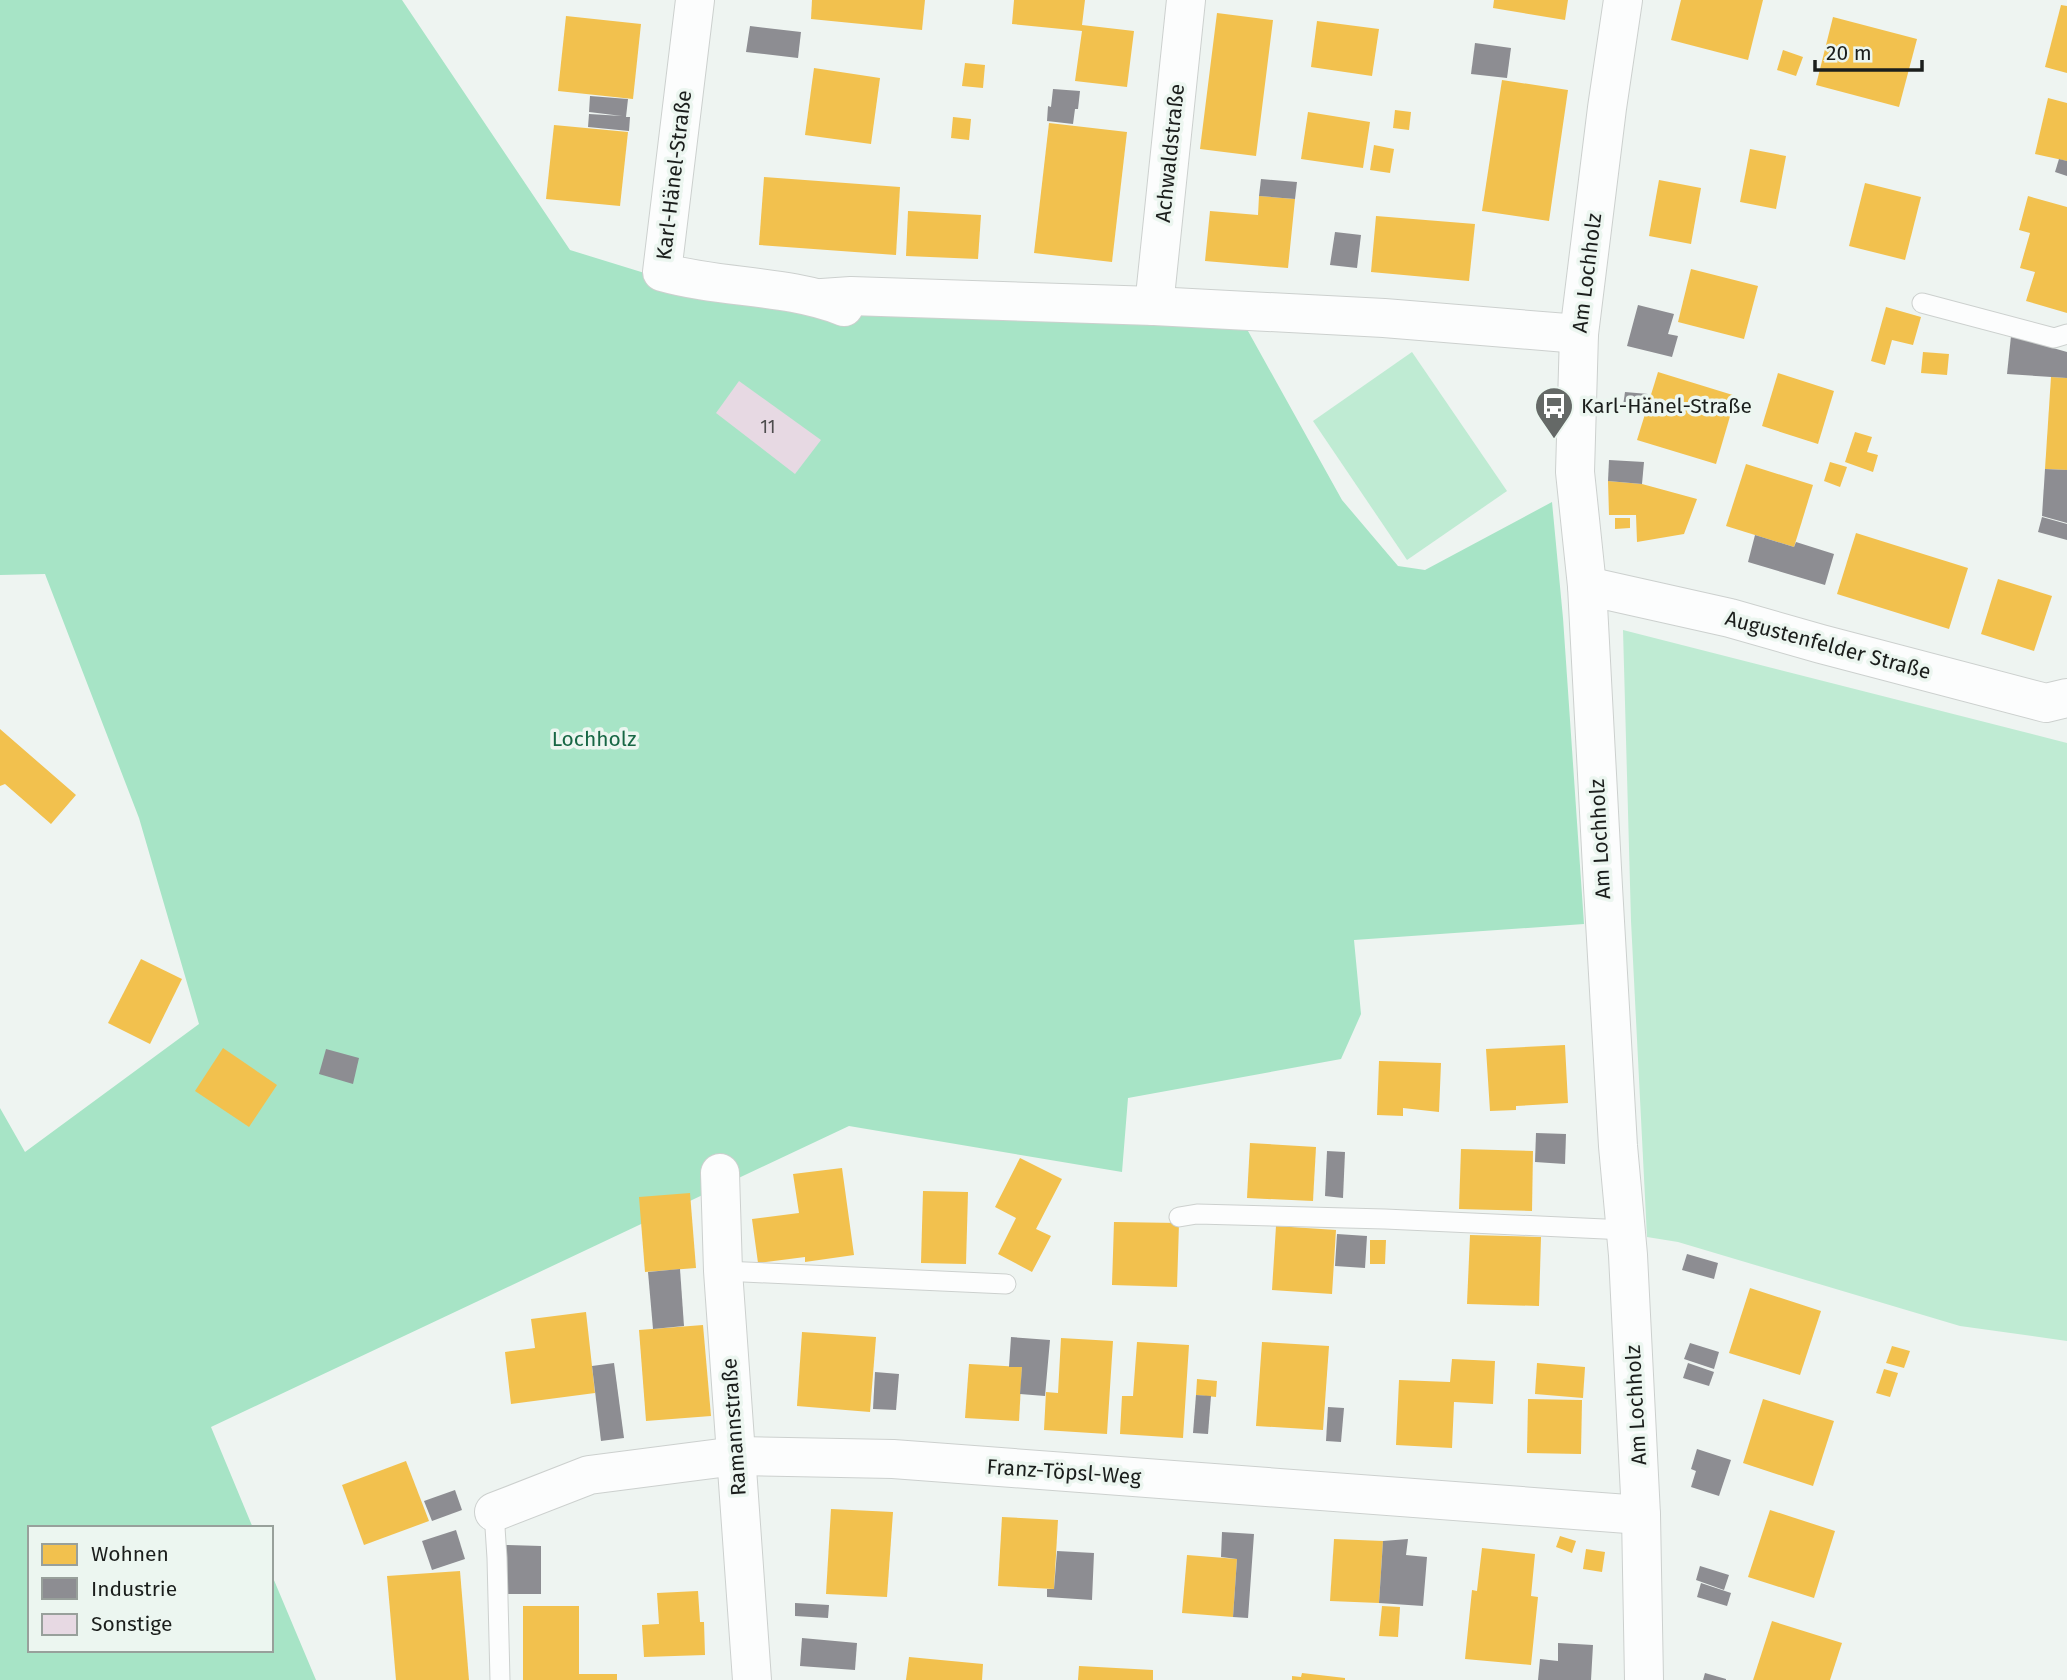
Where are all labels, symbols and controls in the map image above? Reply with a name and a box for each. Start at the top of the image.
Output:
scale bar [1815,28,1922,72]
text: 20 m [1826,40,1872,66]
street label: Achwaldstraße [1150,82,1190,224]
street label: Karl-Hänel-Straße [651,89,697,261]
street label: Am Lochholz [1567,212,1607,334]
bus stop icon: Karl-Hänel-Straße [1533,385,1575,440]
place label: Karl-Hänel-Straße [1581,393,1752,419]
house number: 11 [760,416,776,438]
street label: Augustenfelder Straße [1722,605,1934,685]
park label: Lochholz [552,726,636,752]
street label: Am Lochholz [1584,778,1616,900]
street label: Am Lochholz [1620,1344,1652,1466]
street label: Ramannstraße [716,1357,752,1497]
street label: Franz-Töpsl-Weg [986,1454,1142,1490]
legend [28,1526,273,1652]
text: Wohnen [91,1541,169,1567]
text: Industrie [91,1576,177,1602]
text: Sonstige [91,1611,172,1637]

